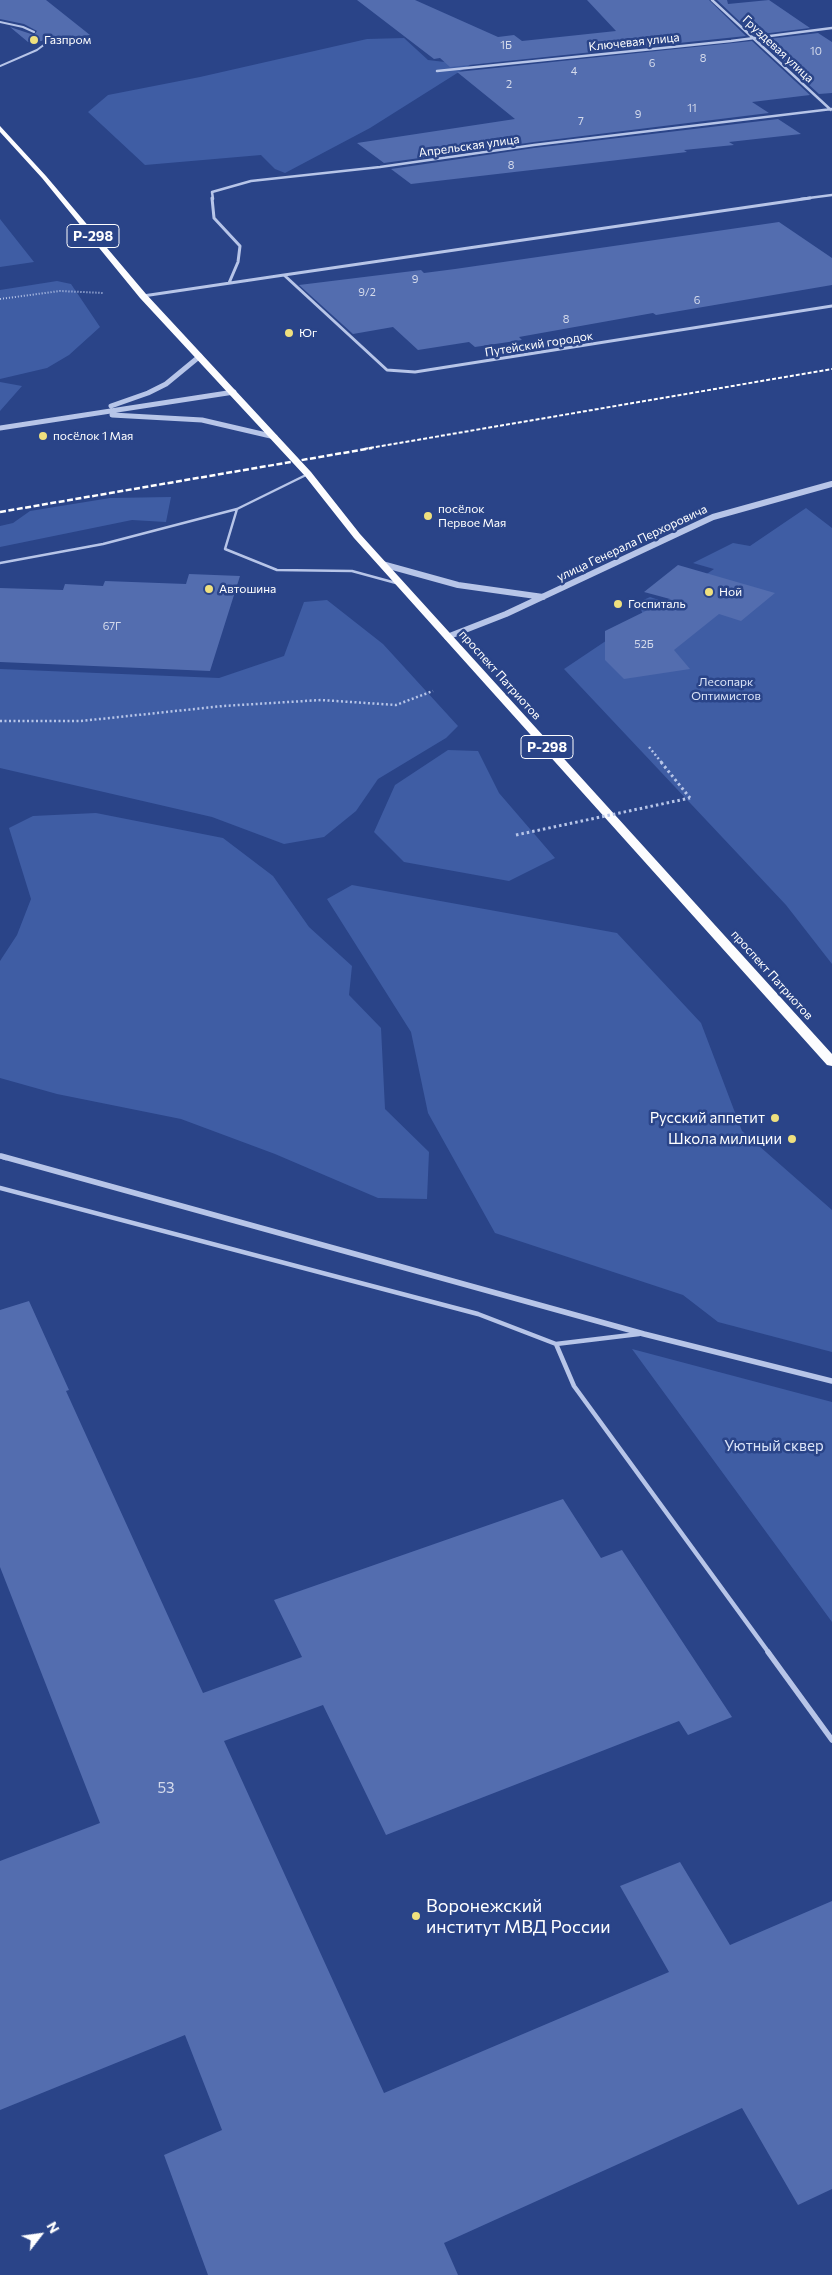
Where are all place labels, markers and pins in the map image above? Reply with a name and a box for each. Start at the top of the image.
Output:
place label: Газпром [44,33,91,47]
marker: Газпром [28,34,40,46]
place label: Юг [299,326,317,340]
marker: Юг [283,327,295,339]
place label: посёлок 1 Мая [53,429,133,443]
marker: посёлок 1 Мая [37,430,49,442]
place label: посёлок Первое Мая [438,502,506,530]
marker: посёлок Первое Мая [422,510,434,522]
place label: Автошина [219,582,276,596]
marker: Автошина [203,583,215,595]
place label: Ной [719,585,742,599]
marker: Ной [703,586,715,598]
place label: Госпиталь [628,597,686,611]
marker: Госпиталь [612,598,624,610]
place label: Русский аппетит [650,1109,765,1127]
marker: Русский аппетит [769,1112,781,1124]
place label: Школа милиции [668,1130,782,1148]
marker: Школа милиции [786,1133,798,1145]
place label: Воронежский институт МВД России [426,1895,611,1938]
marker: Воронежский институт МВД России [410,1910,422,1922]

